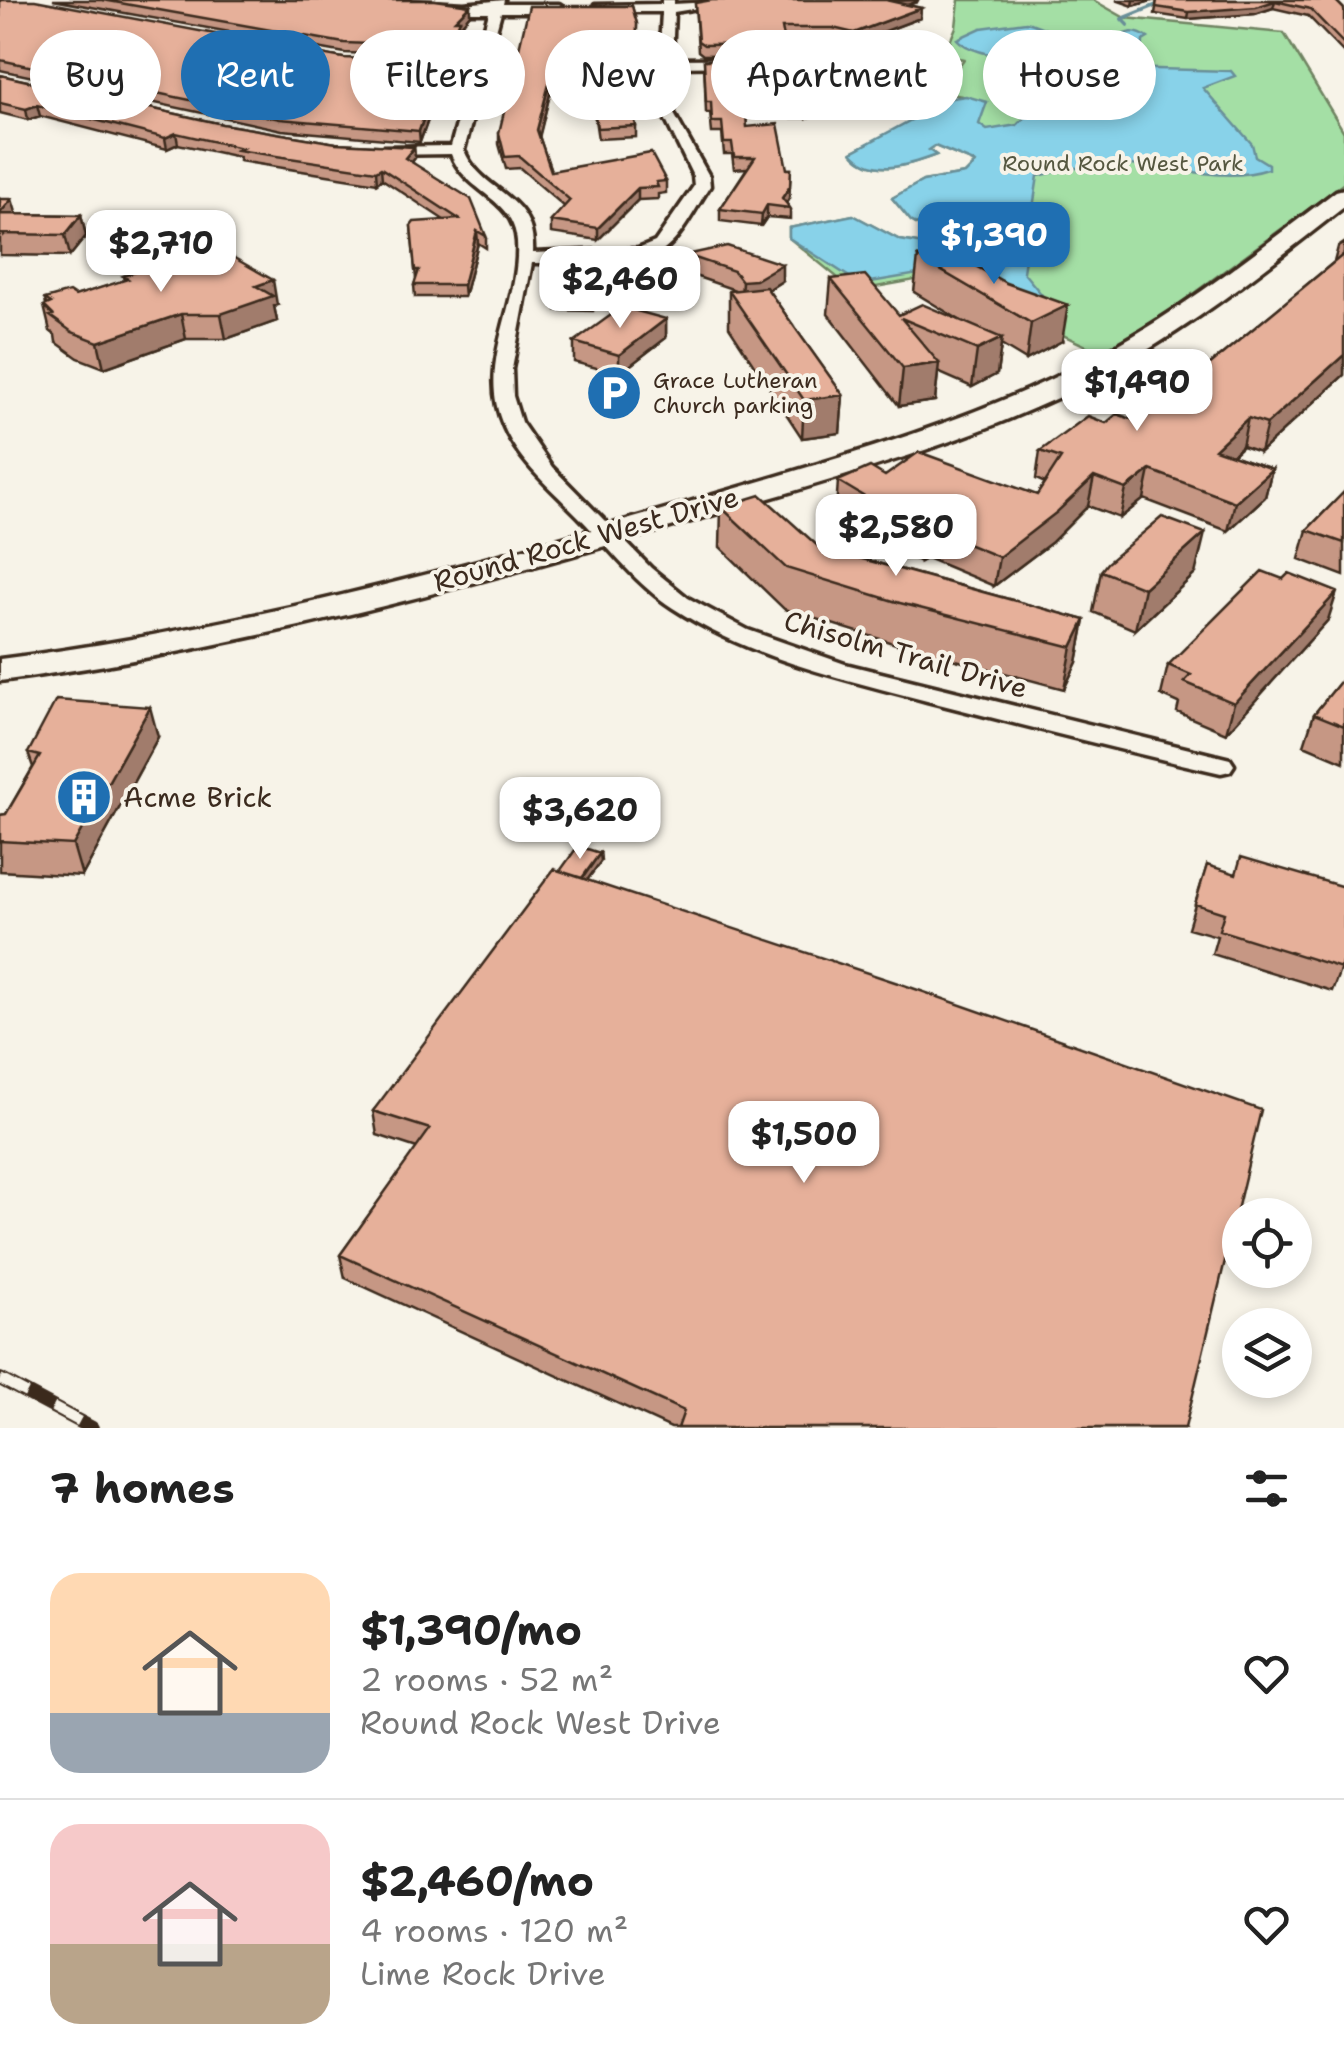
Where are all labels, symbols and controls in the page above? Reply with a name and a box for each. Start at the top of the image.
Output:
chip: Buy [30,30,161,120]
chip: Rent [181,30,330,120]
chip: Filters [350,30,525,120]
chip: New [545,30,691,120]
chip: Apartment [711,30,963,120]
chip: House [983,30,1156,120]
park label: Round Rock West Park [1002,149,1244,178]
pin: $1,390 [913,202,1075,287]
pin: $2,710 [80,210,242,295]
text: $1,390 [940,213,1048,256]
text: $2,710 [108,221,214,264]
pin: $2,460 [539,246,701,331]
text: $2,460 [561,257,679,300]
pin: $1,490 [1056,349,1218,434]
text: $1,490 [1083,360,1191,403]
parking icon: Grace Lutheran Church parking [584,363,644,423]
place label: Grace Lutheran Church parking [653,366,817,420]
street label: Round Rock West Drive [429,477,743,601]
pin: $2,580 [815,494,977,579]
text: $2,580 [838,505,954,548]
street label: Chisolm Trail Drive [780,601,1032,707]
building icon: Acme Brick [54,767,114,827]
pin: $3,620 [499,777,661,862]
place label: Acme Brick [123,778,272,816]
text: $3,620 [522,788,638,831]
pin: $1,500 [723,1101,885,1186]
text: $1,500 [750,1112,858,1155]
map controls [1222,1198,1312,1398]
button: locate [1222,1198,1312,1288]
button: layers [1222,1308,1312,1398]
text: 7 homes [50,1460,235,1516]
icon: filters [1239,1461,1294,1516]
text: $1,390/mo [360,1602,582,1658]
icon: home [130,1613,250,1733]
icon: heart [1239,1646,1294,1701]
text: 2 rooms · 52 m² [360,1658,613,1701]
text: Round Rock West Drive [360,1701,721,1744]
text: $2,460/mo [360,1853,594,1909]
icon: home [130,1864,250,1984]
icon: heart [1239,1897,1294,1952]
text: 4 rooms · 120 m² [360,1909,628,1952]
text: Lime Rock Drive [360,1952,606,1995]

